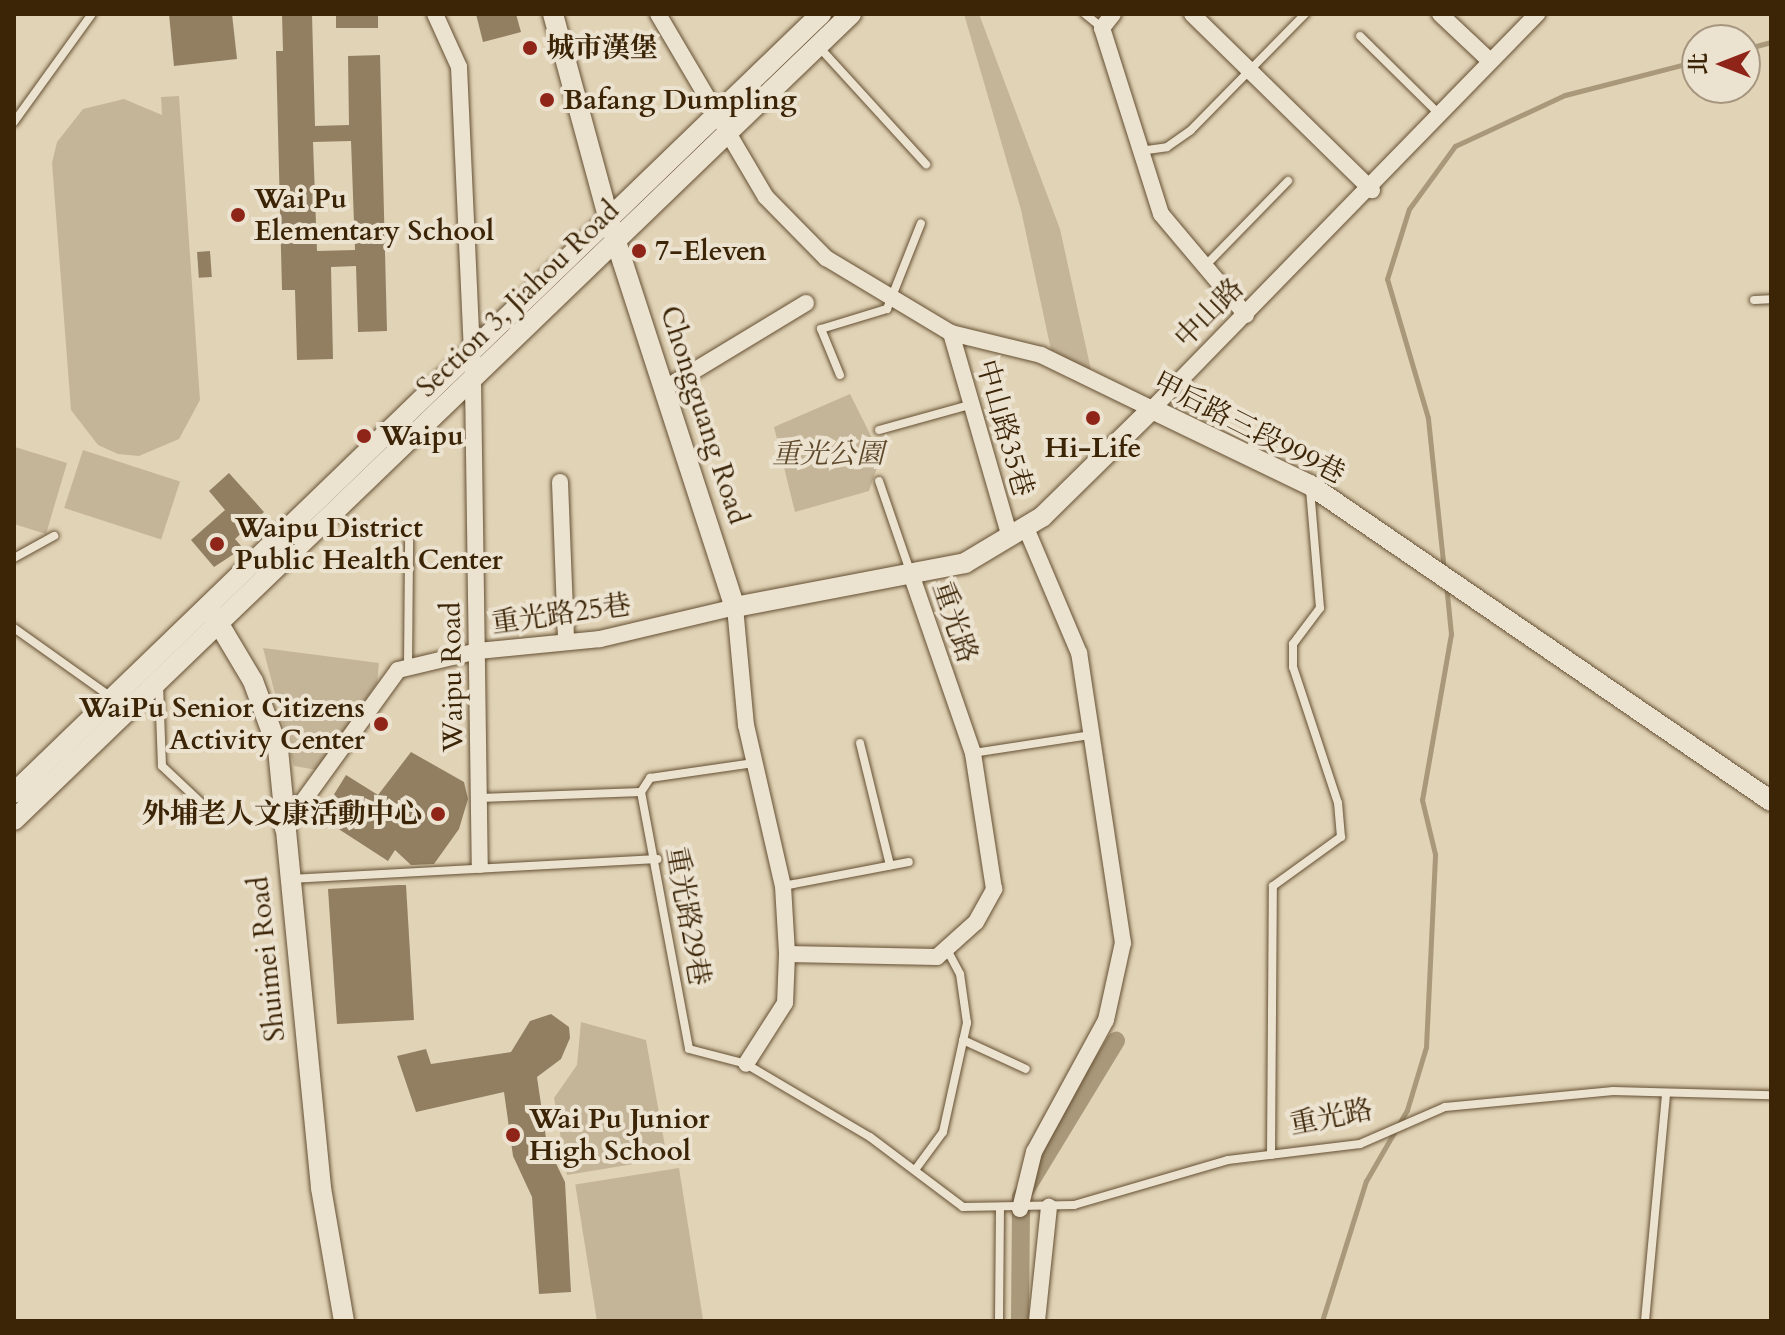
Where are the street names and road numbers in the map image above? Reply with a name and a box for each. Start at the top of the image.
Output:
street label: Section 3, Jiahou Road [410,194,626,404]
street label: 中山路 [1167,271,1251,355]
street label: Chongguang Road [653,302,755,528]
street label: 中山路35巷 [969,356,1041,500]
street label: 甲后路三段999巷 [1147,365,1351,491]
street label: 重光路 [925,577,985,667]
street label: 重光路25巷 [489,588,633,640]
street label: Waipu Road [434,602,470,752]
street label: 重光路29巷 [659,844,717,988]
street label: Shuimei Road [242,875,292,1043]
street label: 重光路 [1287,1092,1375,1142]

